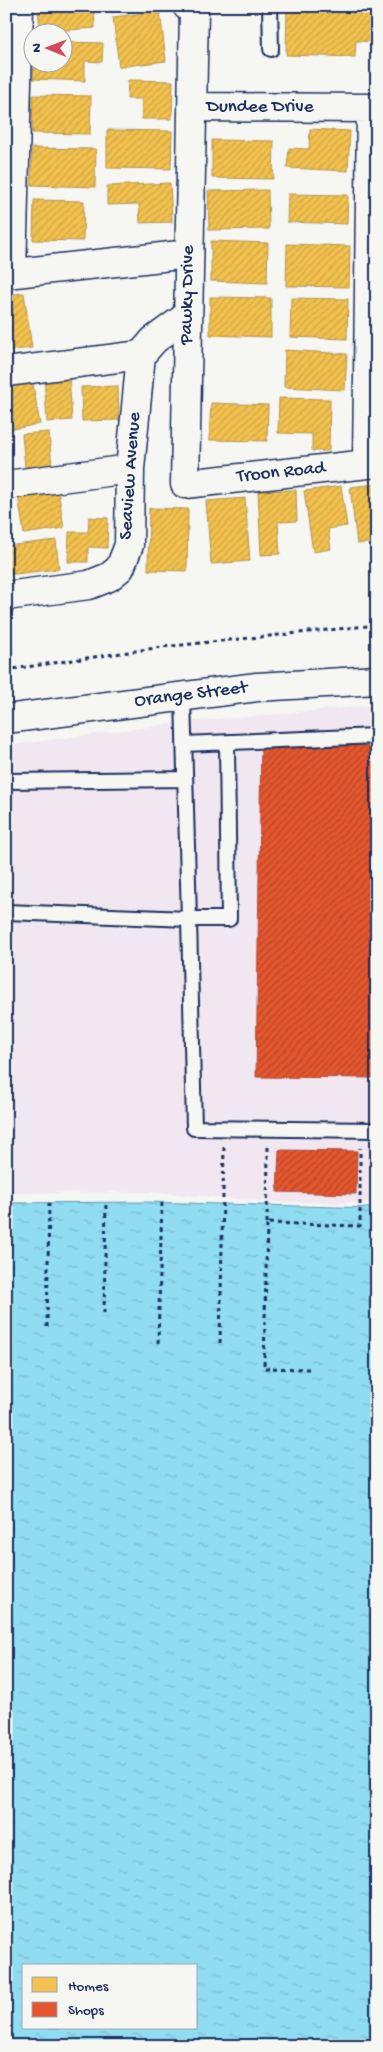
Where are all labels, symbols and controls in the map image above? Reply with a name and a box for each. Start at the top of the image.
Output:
north arrow [22,22,72,72]
text: N [29,43,46,53]
street label: Dundee Drive [205,96,314,119]
street label: Pawky Drive [176,245,200,346]
street label: Seaview Avenue [115,411,147,541]
street label: Troon Road [235,457,328,489]
street label: Orange Street [133,676,251,713]
legend [22,1964,198,2030]
text: Homes [68,1978,109,1996]
text: Shops [68,2002,104,2020]

